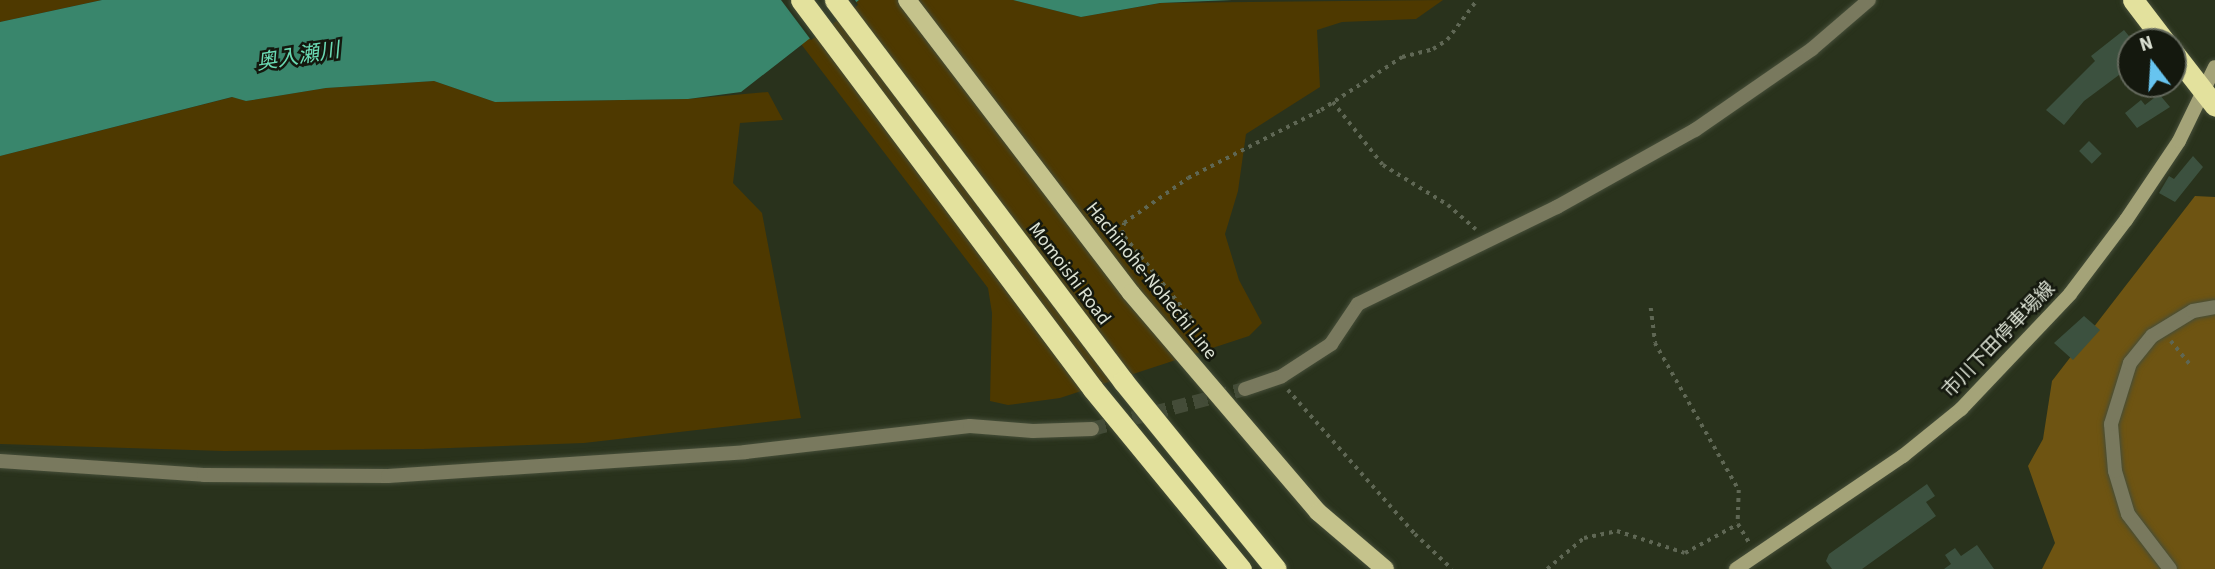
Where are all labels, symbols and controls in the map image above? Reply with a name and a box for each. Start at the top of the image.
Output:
north arrow [2117,28,2187,98]
text: N [2136,30,2156,59]
water label: 奥入瀬川 [255,37,341,75]
street label: Hachinohe-Nohechi Line [1081,198,1221,364]
street label: Momoishi Road [1023,218,1115,330]
street label: 市川下田停車場線 [1938,277,2060,403]

